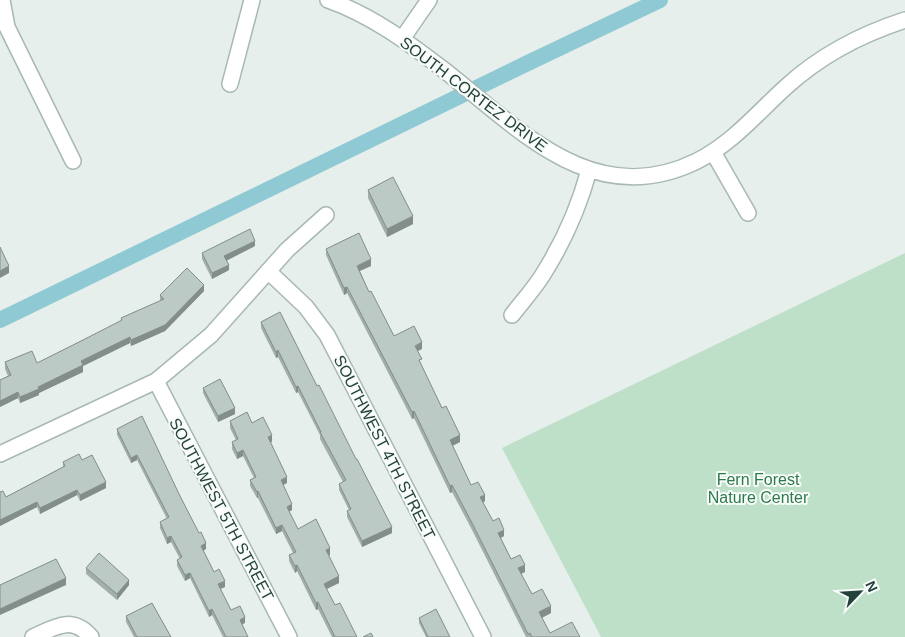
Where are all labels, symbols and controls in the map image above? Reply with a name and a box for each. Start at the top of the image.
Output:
street label: SOUTH CORTEZ DRIVE [397,34,550,155]
street label: SOUTHWEST 4TH STREET [331,352,439,542]
street label: SOUTHWEST 5TH STREET [166,415,277,604]
park label: Fern Forest Nature Center [708,471,809,506]
north arrow [835,567,885,617]
text: N [862,579,881,594]

